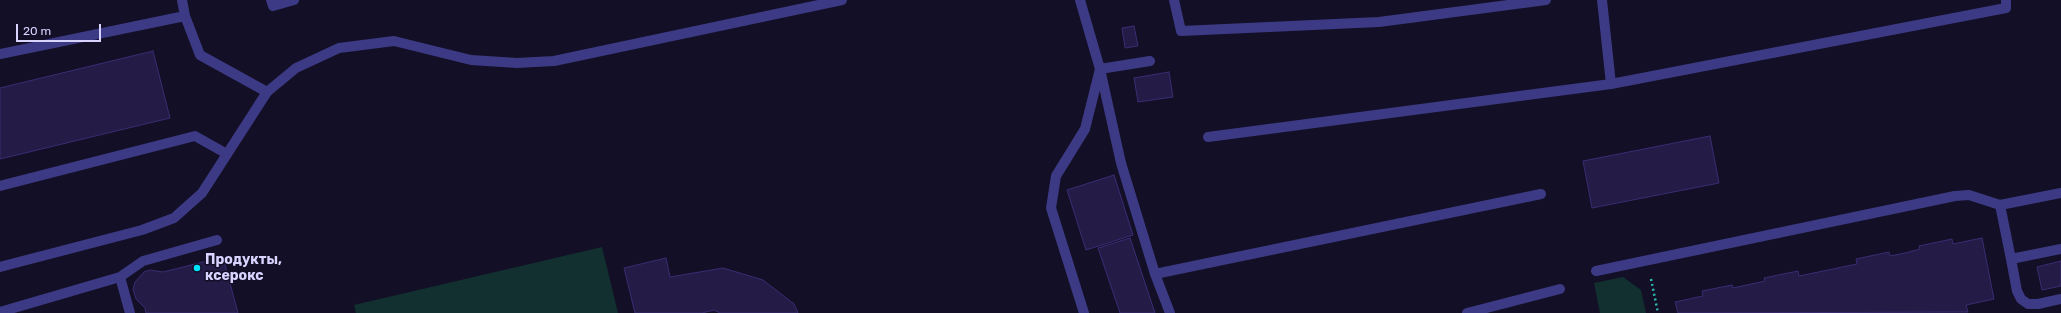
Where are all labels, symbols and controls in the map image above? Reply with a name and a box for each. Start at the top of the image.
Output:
scale bar [18,16,103,42]
text: 20 m [23,24,51,38]
place label: Продукты, ксерокс [205,252,282,284]
marker: Продукты, ксерокс [192,263,202,273]

